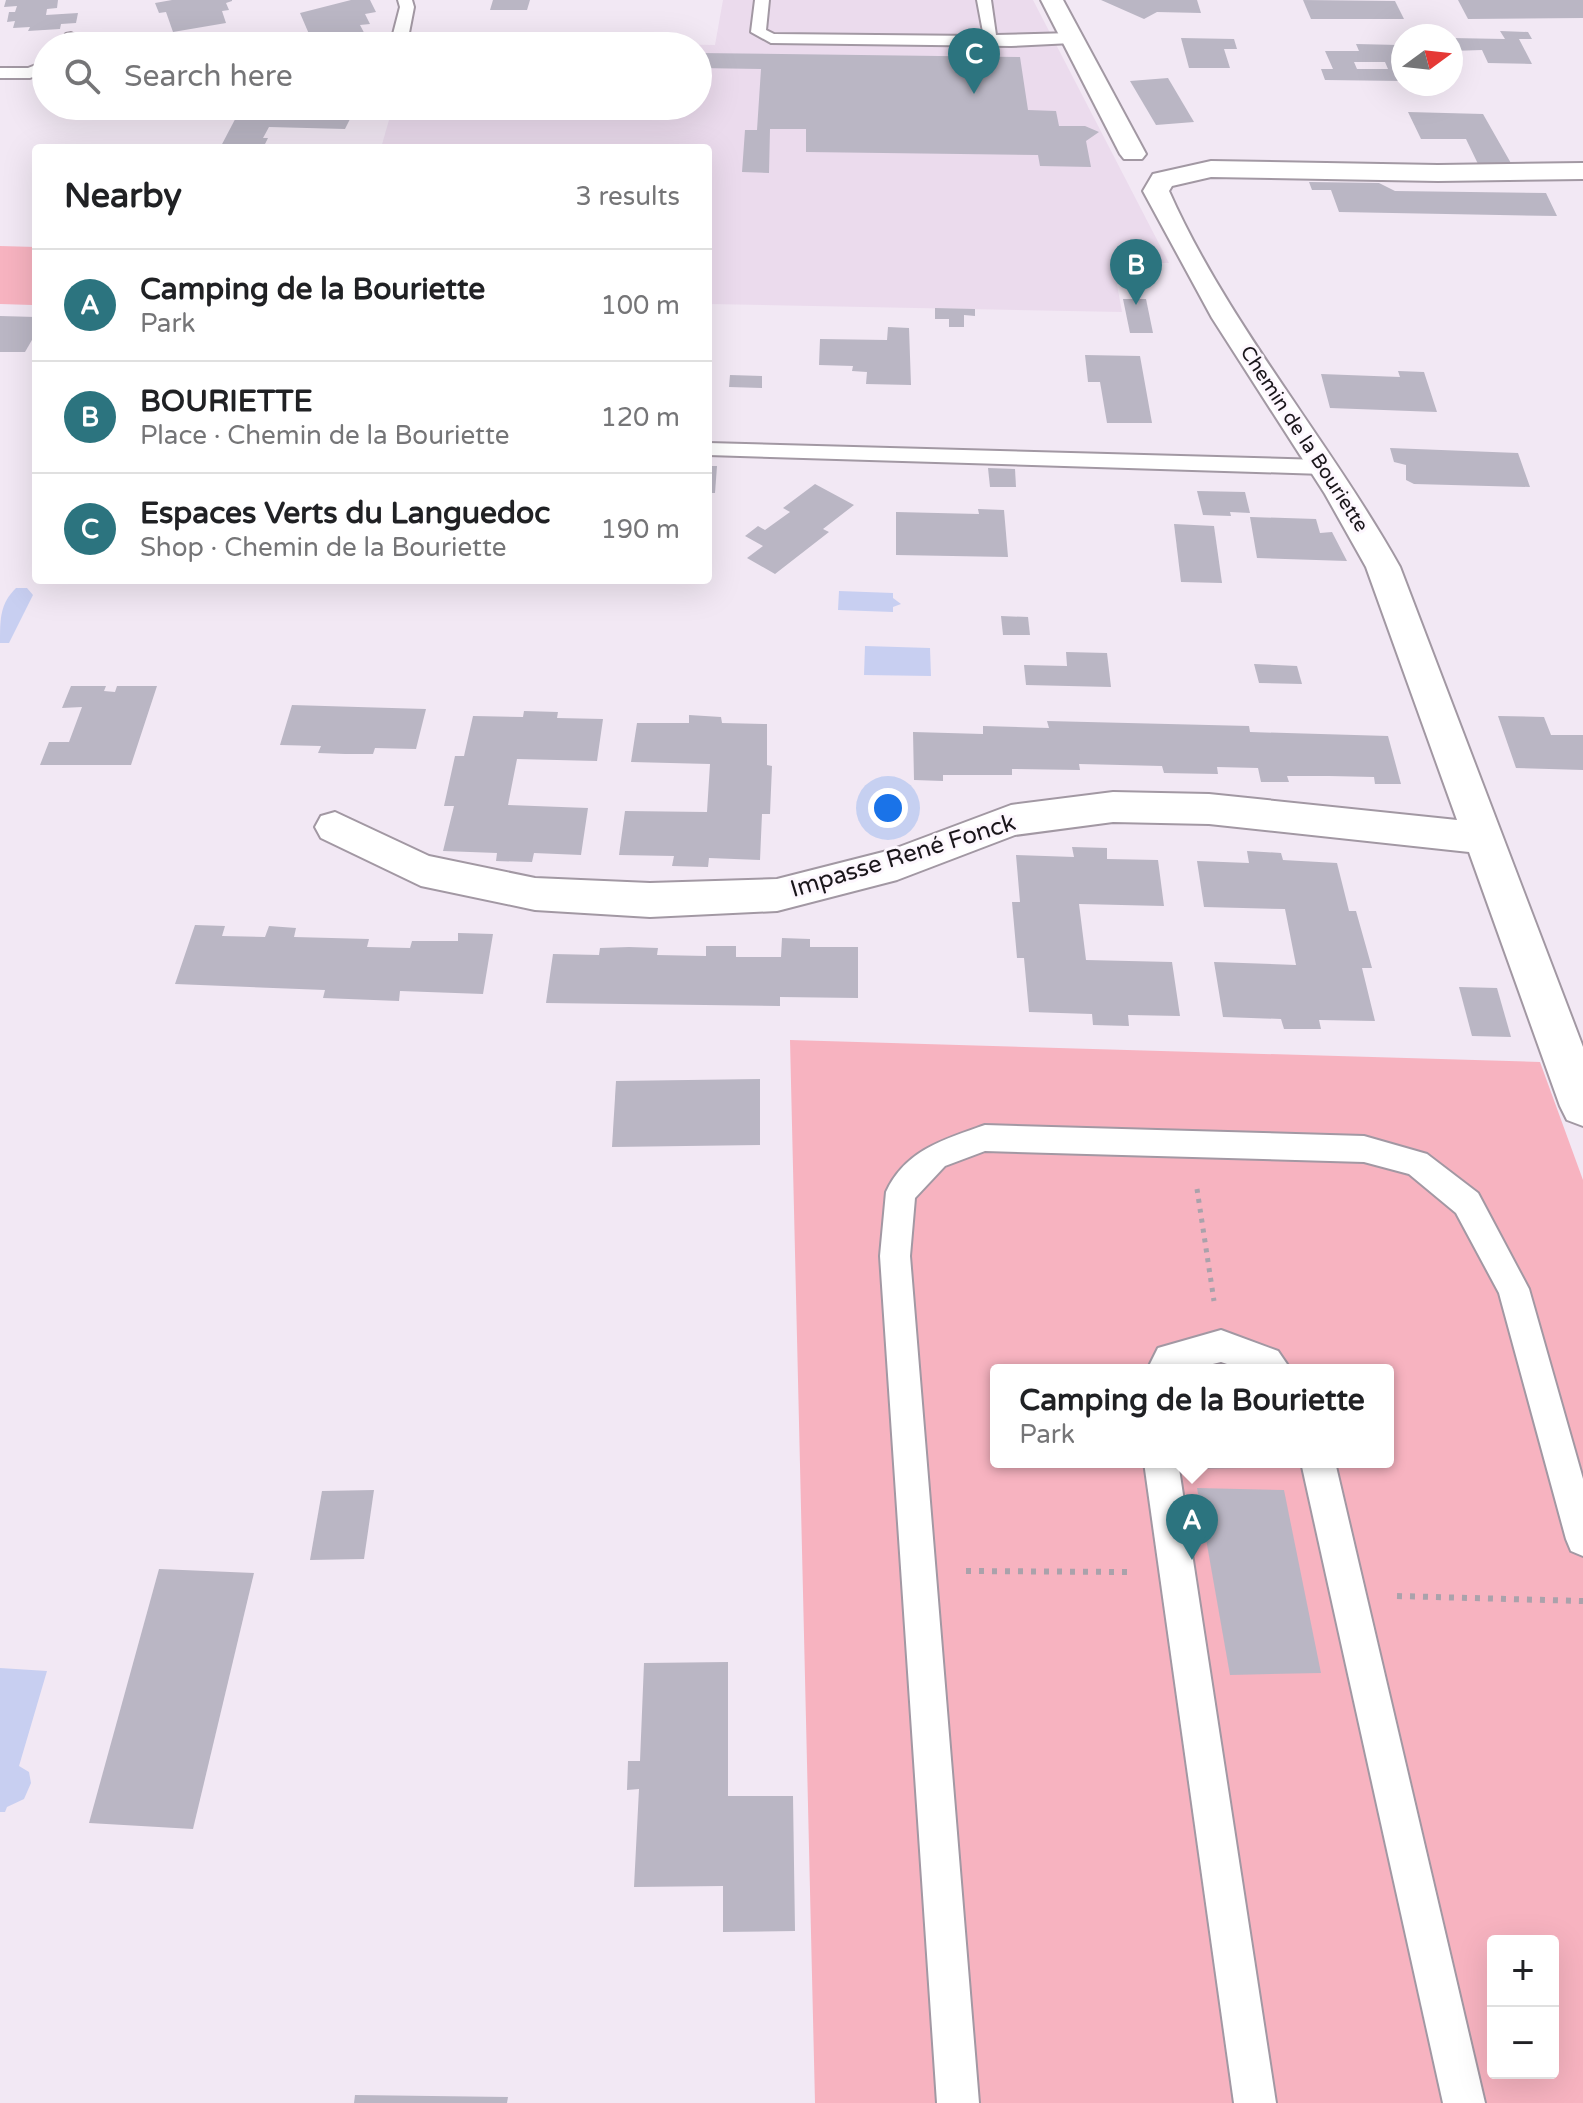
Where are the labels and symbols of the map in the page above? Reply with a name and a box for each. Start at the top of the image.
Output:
north arrow [1391,24,1463,96]
pin: C [948,28,1000,94]
pin: B [1110,239,1162,305]
street label: Chemin de la Bouriette [1235,341,1373,537]
your location [868,788,908,828]
street label: Impasse René Fonck [787,808,1019,904]
pin: A [1166,1494,1218,1560]

